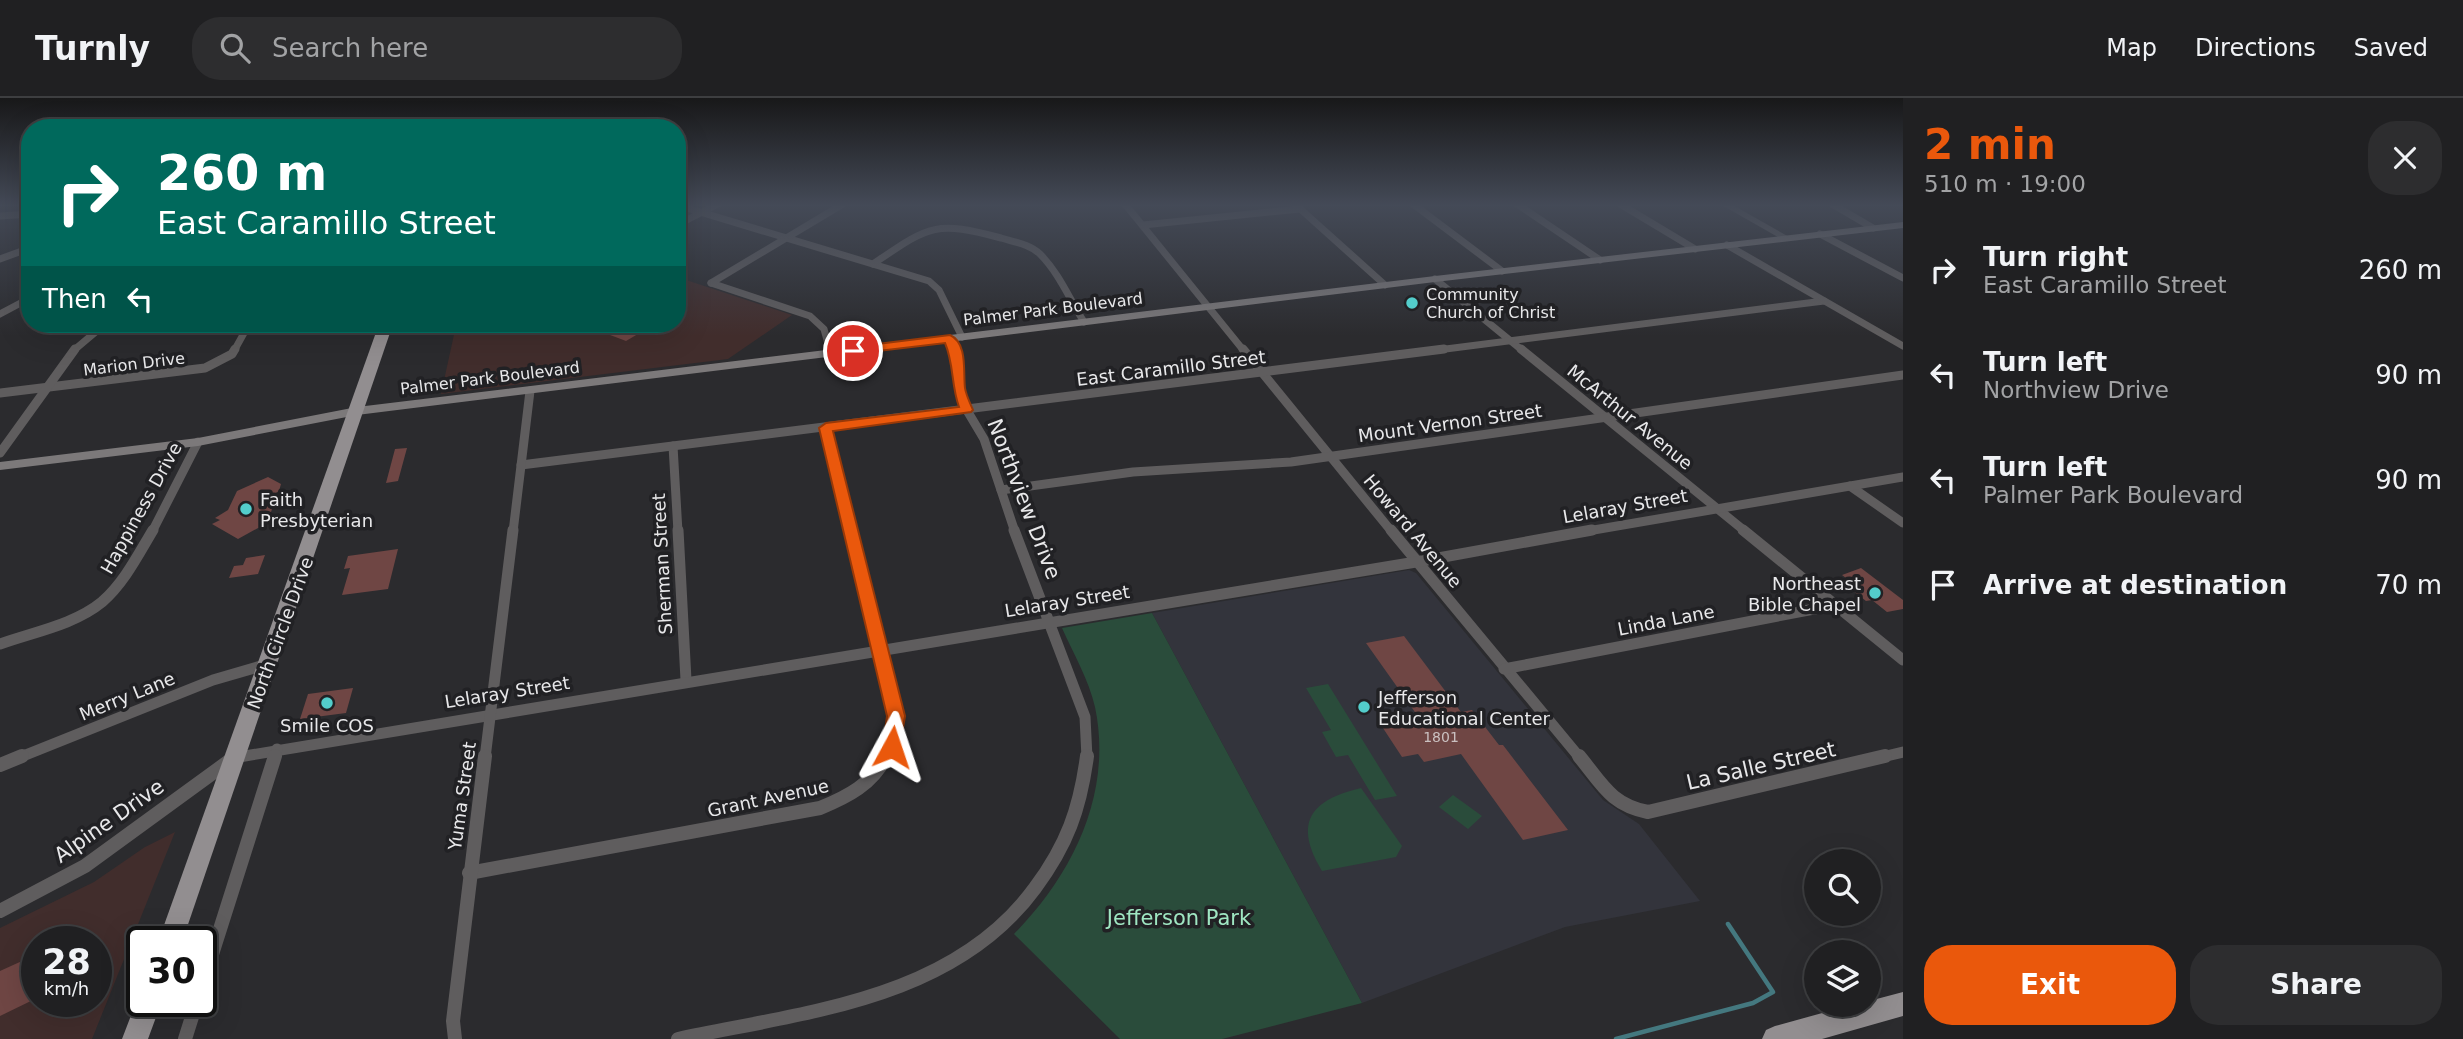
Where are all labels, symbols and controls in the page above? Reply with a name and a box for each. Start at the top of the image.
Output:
search box [192,17,682,80]
text: Turnly [35,29,150,68]
icon: search [216,29,254,67]
text: Search here [272,33,428,63]
text: Map [2106,34,2157,62]
text: Directions [2195,34,2316,62]
text: Saved [2354,34,2428,62]
text: 2 min [1924,120,2056,169]
button: close [2368,121,2442,195]
text: 260 m [157,145,327,202]
icon: right [42,147,133,238]
text: 510 m · 19:00 [1924,171,2086,197]
text: East Caramillo Street [157,204,496,242]
text: Turn right [1983,242,2128,272]
icon: right [1924,251,1962,289]
text: 260 m [2359,255,2442,285]
text: East Caramillo Street [1983,272,2227,298]
icon: left [121,280,159,318]
text: Then [42,284,107,314]
place label: Community Church of Christ [1426,285,1555,322]
street label: Palmer Park Boulevard [962,289,1144,329]
marker: Community Church of Christ [1404,295,1420,311]
pin [823,321,883,381]
icon: arrive [834,332,872,370]
street label: East Caramillo Street [1075,346,1267,390]
text: Turn left [1983,347,2107,377]
street label: Marion Drive [82,348,186,380]
icon: left [1924,356,1962,394]
street label: Palmer Park Boulevard [399,358,581,398]
street label: McArthur Avenue [1563,360,1697,474]
text: 90 m [2375,360,2442,390]
text: Northview Drive [1983,377,2169,403]
street label: Mount Vernon Street [1357,400,1543,446]
street label: Northview Drive [982,415,1066,583]
street label: Happiness Drive [96,438,186,578]
text: Turn left [1983,452,2107,482]
icon: left [1924,461,1962,499]
text: 90 m [2375,465,2442,495]
street label: Howard Avenue [1360,470,1466,592]
text: Palmer Park Boulevard [1983,482,2243,508]
street label: Lelaray Street [1561,485,1689,527]
place label: Faith Presbyterian [260,489,373,531]
street label: Sherman Street [648,493,676,635]
marker: Faith Presbyterian [238,501,254,517]
street label: North Circle Drive [243,554,317,712]
icon: arrive [1924,566,1962,604]
text: Arrive at destination [1983,570,2287,600]
text: 70 m [2375,570,2442,600]
place label: Northeast Bible Chapel [1748,573,1861,615]
street label: Lelaray Street [1003,581,1131,621]
marker: Northeast Bible Chapel [1867,585,1883,601]
street label: Linda Lane [1616,600,1716,640]
street label: Merry Lane [76,667,178,725]
street label: Lelaray Street [443,672,571,712]
place label: Jefferson Educational Center [1377,687,1551,729]
marker: Smile COS [319,695,335,711]
marker: Jefferson Educational Center [1356,699,1372,715]
position arrow [855,710,929,784]
place label: Smile COS [280,715,374,736]
house number: 1801 [1423,729,1459,745]
street label: La Salle Street [1684,737,1838,795]
street label: Yuma Street [444,740,480,853]
street label: Alpine Drive [50,774,168,868]
street label: Grant Avenue [705,775,831,821]
map controls [1804,849,1881,1017]
button: search [1804,849,1881,926]
park label: Jefferson Park [1105,906,1252,930]
speed limit sign: 30 [126,926,217,1017]
button: layers [1804,940,1881,1017]
text: 28 [42,942,91,982]
button: Exit [1924,945,2176,1025]
button: Share [2190,945,2442,1025]
text: km/h [44,978,89,999]

